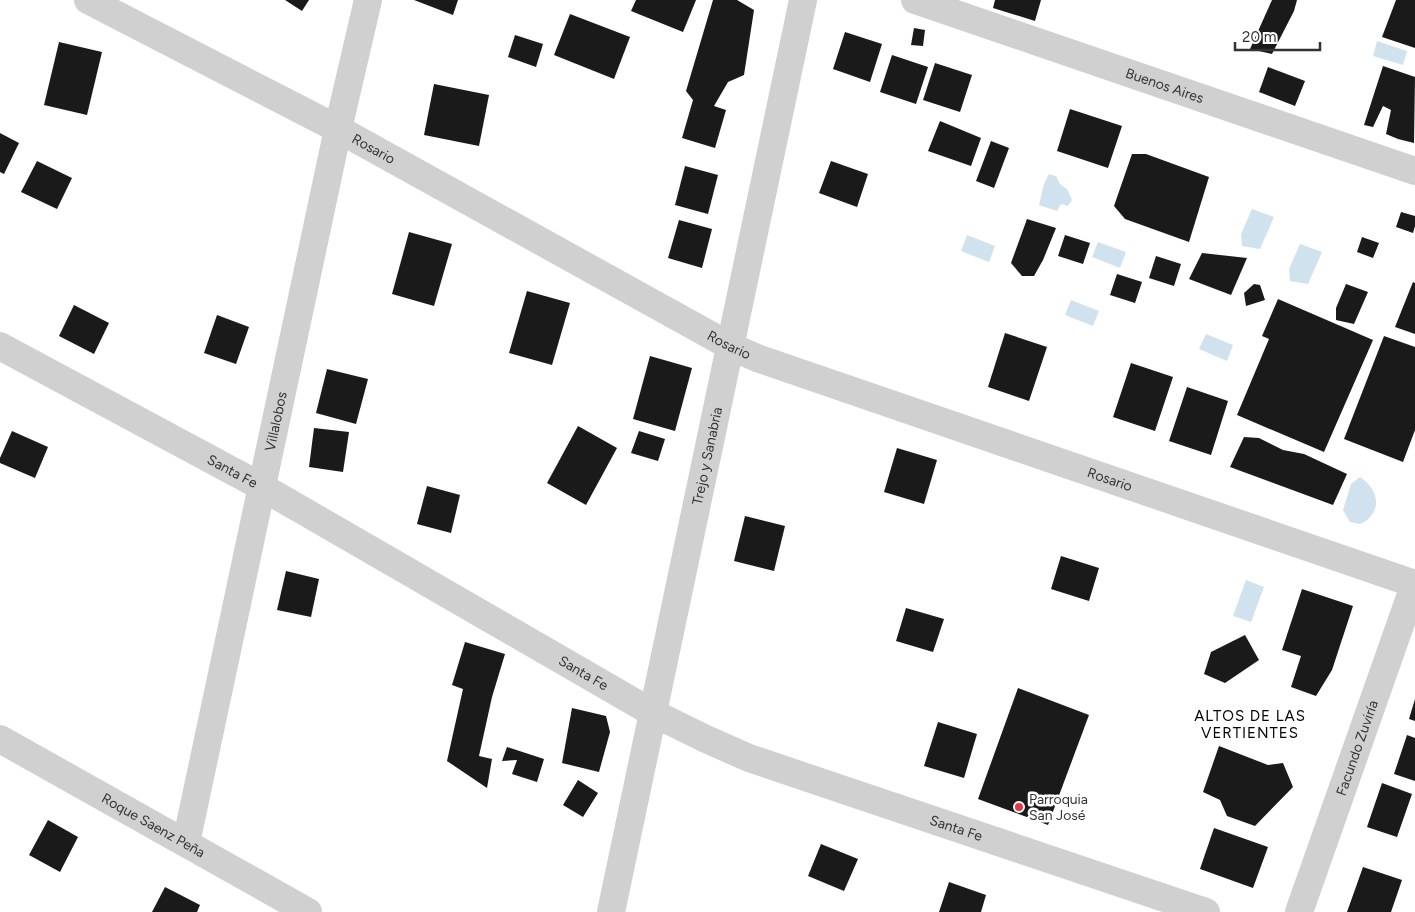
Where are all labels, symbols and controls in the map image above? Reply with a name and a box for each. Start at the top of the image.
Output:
scale bar [1235,20,1320,52]
text: 20 m [1242,28,1276,46]
street label: Buenos Aires [1123,64,1206,107]
street label: Rosario [349,130,398,167]
street label: Rosario [704,327,754,363]
street label: Villalobos [261,390,290,453]
street label: Trejo y Sanabria [688,405,726,507]
street label: Santa Fe [204,451,261,492]
street label: Rosario [1085,464,1135,495]
street label: Santa Fe [556,652,612,694]
street label: Facundo Zuviría [1332,698,1382,798]
district label: ALTOS DE LAS VERTIENTES [1194,707,1306,742]
street label: Roque Saenz Peña [99,789,208,861]
place label: Parroquia San José [1029,791,1088,824]
marker: Parroquia San José [1013,801,1025,813]
street label: Santa Fe [928,811,985,845]

